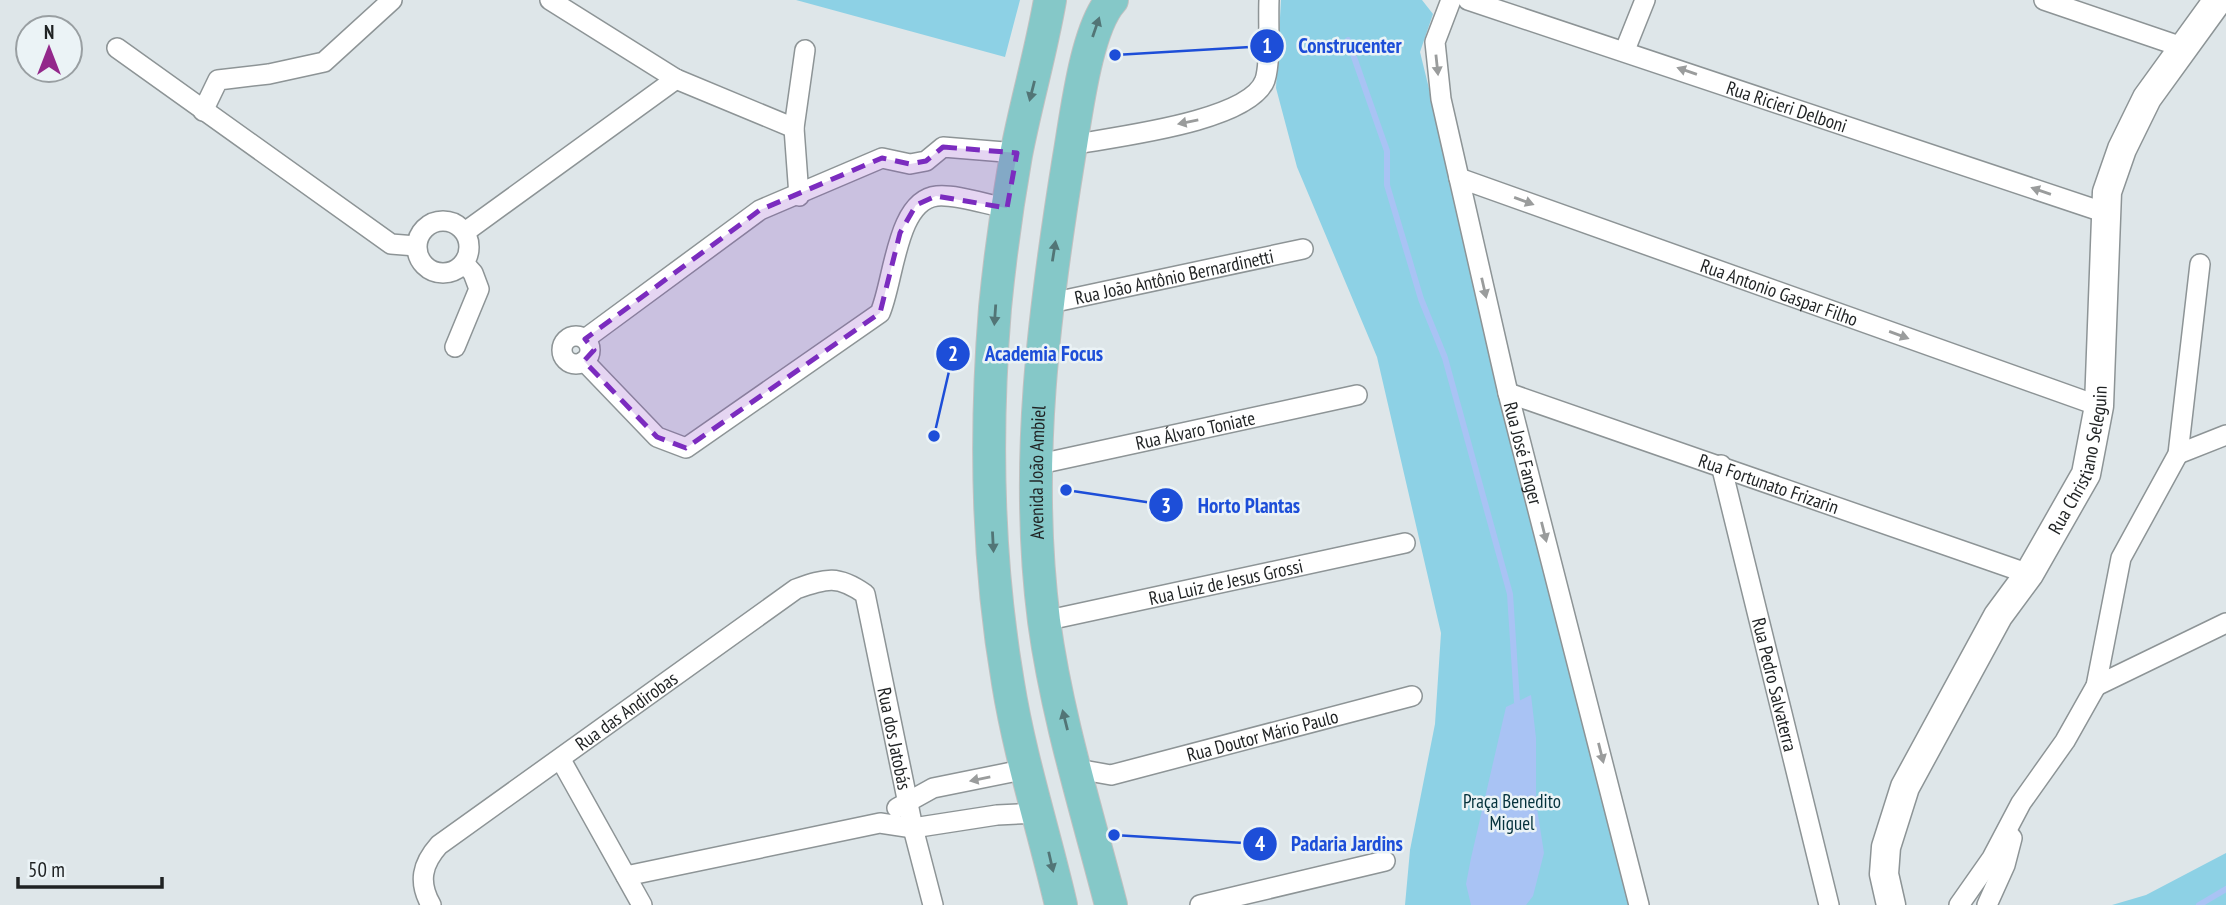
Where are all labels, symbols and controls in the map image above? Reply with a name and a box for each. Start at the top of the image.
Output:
north arrow [14,14,84,84]
one-way arrow [1091,17,1102,38]
text: N [44,20,54,44]
callout: Construcenter [1249,25,1416,67]
text: 1 [1262,32,1272,59]
text: Construcenter [1298,32,1403,59]
one-way arrow [1432,54,1443,76]
one-way arrow [1676,65,1697,76]
street label: Rua Ricieri Delboni [1723,75,1850,138]
one-way arrow [1026,80,1037,102]
one-way arrow [1177,117,1199,128]
one-way arrow [2031,185,2052,196]
one-way arrow [1513,196,1534,207]
one-way arrow [1049,240,1060,262]
street label: Rua João Antônio Bernardinetti [1072,244,1276,310]
street label: Rua Antonio Gaspar Filho [1697,253,1861,331]
one-way arrow [1479,277,1490,299]
one-way arrow [989,304,1000,326]
one-way arrow [1889,330,1910,341]
callout: Academia Focus [936,333,1117,375]
text: 2 [948,340,958,367]
text: Academia Focus [984,340,1103,367]
street label: Rua Christiano Seleguin [2042,385,2112,538]
street label: Rua José Fanger [1499,399,1548,508]
street label: Avenida João Ambiel [1024,404,1050,540]
street label: Rua Álvaro Toniate [1133,405,1257,455]
street label: Rua Fortunato Frizarin [1695,448,1842,519]
callout: Horto Plantas [1149,484,1314,526]
text: 3 [1161,492,1171,519]
text: Horto Plantas [1198,492,1300,519]
one-way arrow [1539,521,1550,543]
one-way arrow [987,532,998,554]
street label: Rua Luiz de Jesus Grossi [1147,553,1305,610]
street label: Rua Pedro Salvaterra [1747,615,1803,754]
street label: Rua das Andirobas [570,666,682,756]
street label: Rua dos Jatobás [872,685,917,792]
street label: Rua Doutor Mário Paulo [1184,704,1341,767]
one-way arrow [1059,709,1070,731]
one-way arrow [1596,743,1606,764]
one-way arrow [969,773,991,784]
park label: Praça Benedito Miguel [1463,789,1561,835]
callout: Padaria Jardins [1242,823,1417,865]
text: 4 [1255,830,1265,857]
text: Padaria Jardins [1291,830,1403,857]
scale bar [18,846,161,890]
one-way arrow [1046,851,1057,873]
text: 50 m [28,856,65,883]

